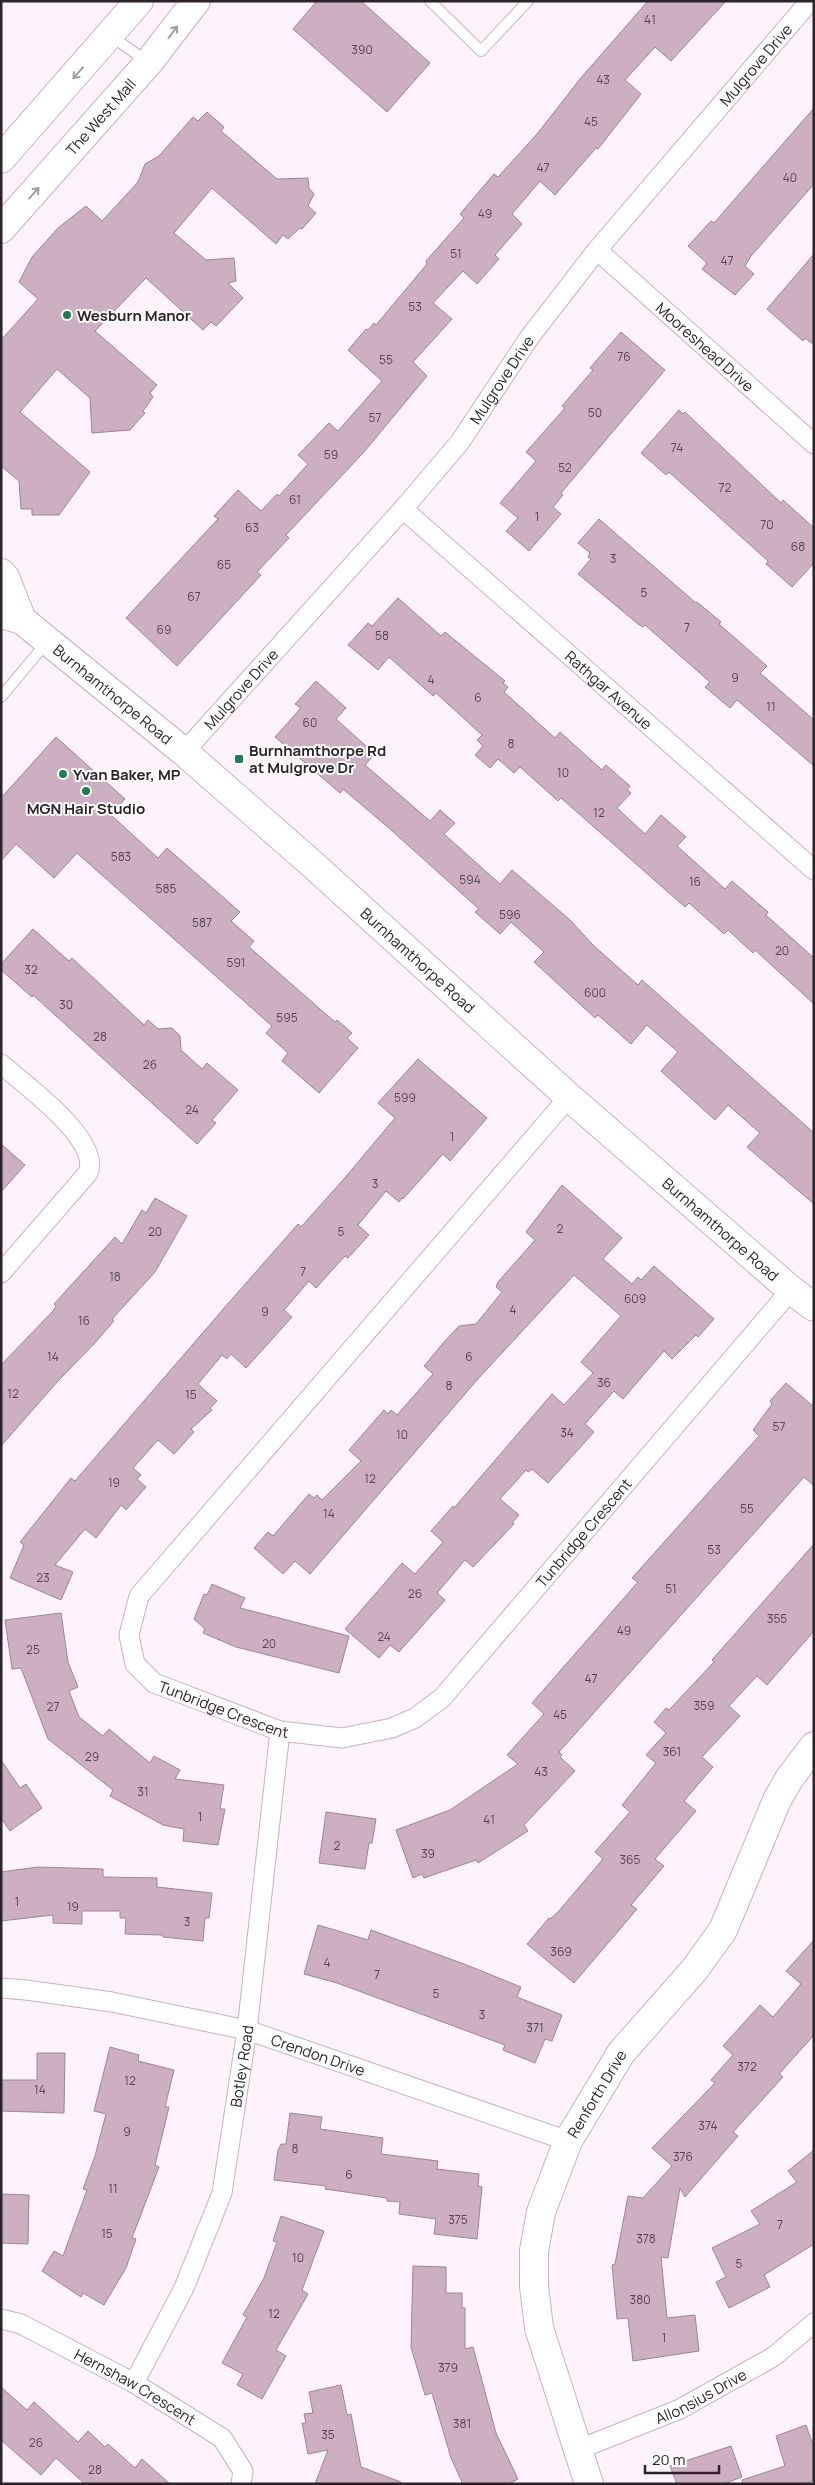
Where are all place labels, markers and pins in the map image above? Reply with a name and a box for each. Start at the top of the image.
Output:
place label: Wesburn Manor [77,305,191,326]
marker: Wesburn Manor [61,309,73,321]
place label: Burnhamthorpe Rd at Mulgrove Dr [249,740,386,778]
marker: Burnhamthorpe Rd at Mulgrove Dr [233,753,245,765]
place label: Yvan Baker, MP [73,764,181,785]
marker: Yvan Baker, MP [57,768,69,780]
marker: MGN Hair Studio [80,785,92,797]
place label: MGN Hair Studio [27,798,145,819]

